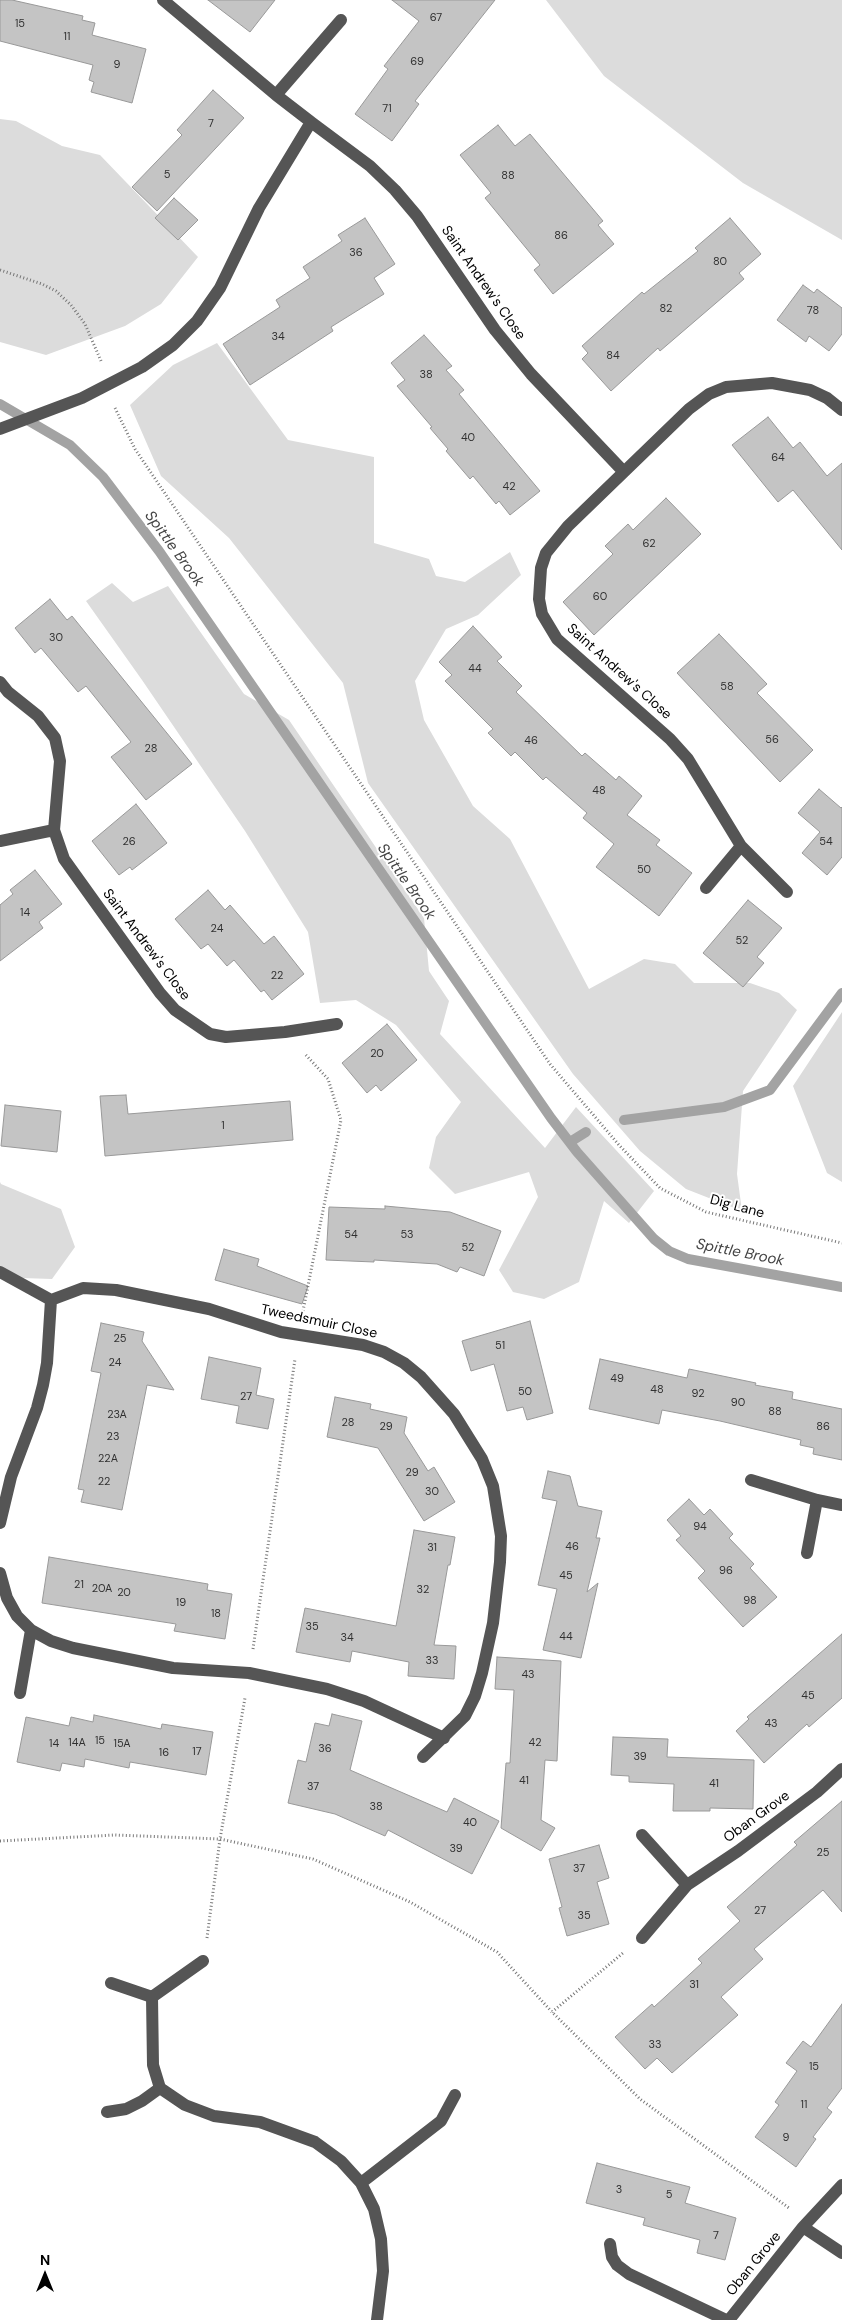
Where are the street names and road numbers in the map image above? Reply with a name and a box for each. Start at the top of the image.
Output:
street label: Saint Andrew's Close [437,223,529,343]
street label: Saint Andrew's Close [563,621,675,723]
street label: Saint Andrew's Close [99,886,193,1004]
street label: Dig Lane [708,1192,766,1222]
street label: Tweedsmuir Close [259,1301,379,1343]
street label: Oban Grove [721,1787,793,1847]
street label: Oban Grove [723,2229,785,2299]

